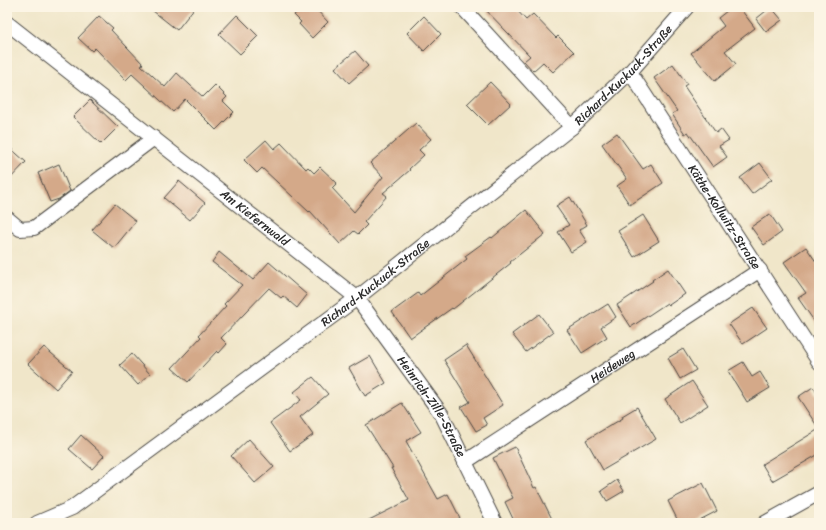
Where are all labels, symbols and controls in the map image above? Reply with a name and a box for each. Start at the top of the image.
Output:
street label: Richard-Kuckuck-Straße [569,19,678,131]
street label: Käthe-Kollwitz-Straße [682,160,767,274]
street label: Am Kiefernwald [214,183,296,253]
street label: Richard-Kuckuck-Straße [316,233,435,332]
street label: Heideweg [585,343,640,389]
street label: Heinrich-Zille-Straße [391,351,472,461]

